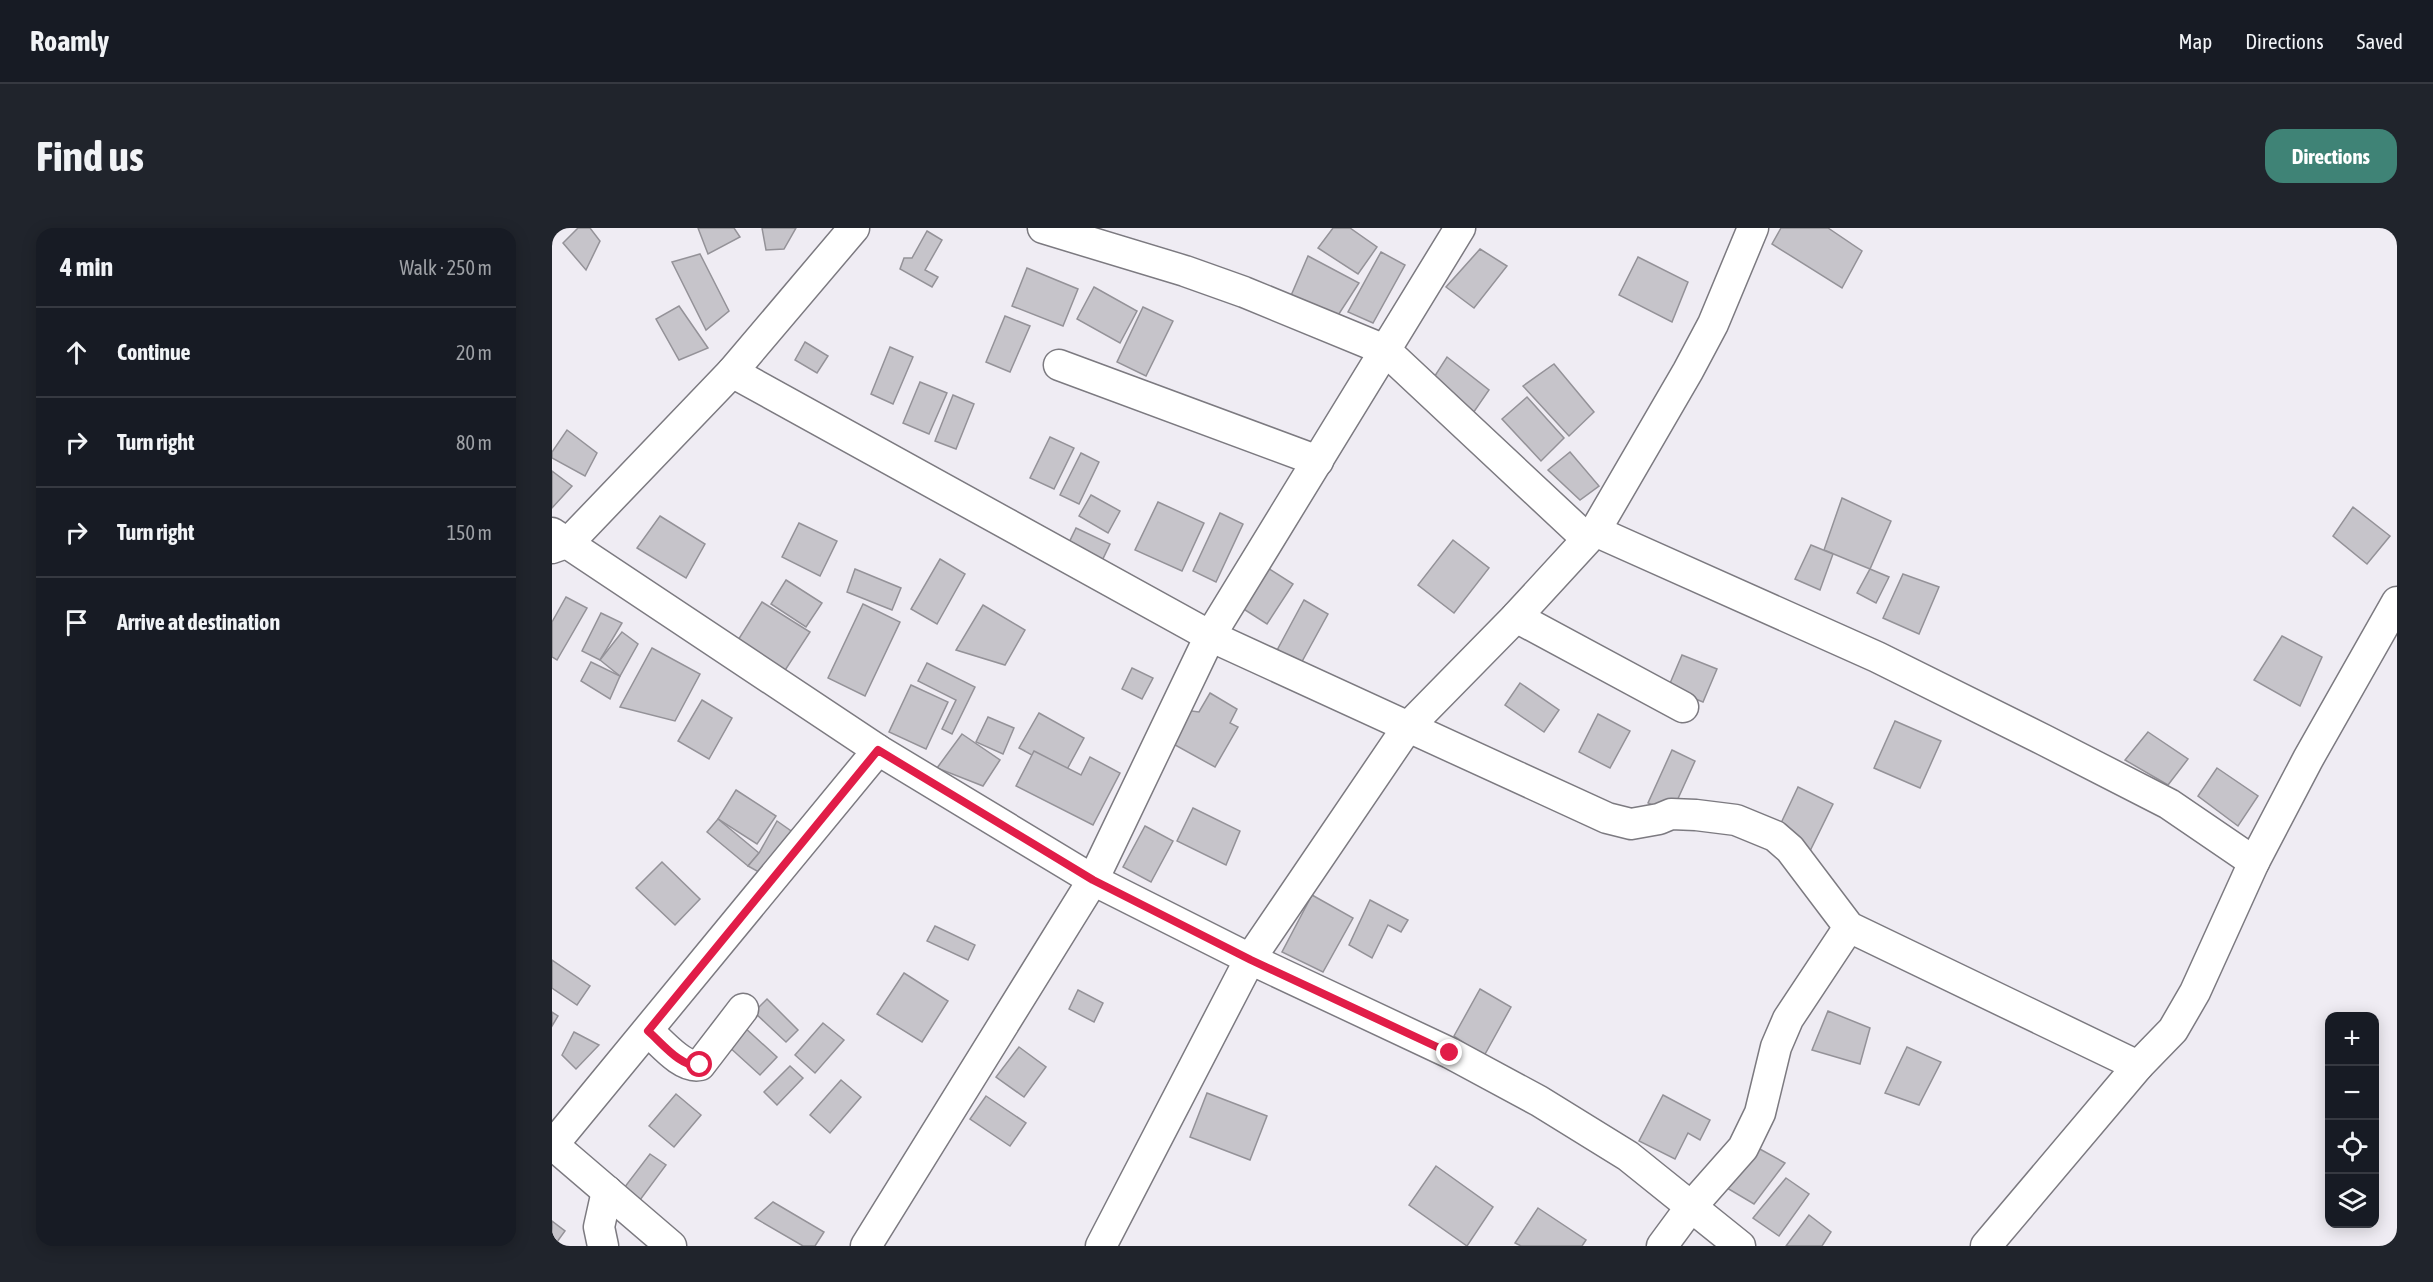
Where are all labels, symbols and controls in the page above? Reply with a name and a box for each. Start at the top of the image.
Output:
text: Roamly [30,25,109,57]
text: Map [2178,29,2212,53]
text: Directions [2245,29,2324,53]
text: Saved [2357,29,2403,53]
button: Directions [2265,129,2397,183]
text: Find us [36,132,144,180]
text: 4 min [60,252,113,282]
text: Walk · 250 m [400,256,492,279]
icon: ahead [60,336,93,369]
text: Continue [117,339,191,365]
text: 20 m [456,341,492,364]
icon: right [60,426,93,459]
text: Turn right [117,429,194,455]
text: 80 m [456,431,492,454]
icon: right [60,516,93,549]
text: Turn right [117,519,194,545]
text: 150 m [447,521,492,544]
icon: arrive [60,606,93,639]
text: Arrive at destination [117,609,280,635]
map controls [2325,1012,2379,1228]
button: + [2325,1012,2379,1066]
route end [1436,1039,1462,1065]
route start [686,1051,712,1077]
button: − [2325,1066,2379,1120]
button: locate [2325,1120,2379,1174]
button: layers [2325,1174,2379,1228]

